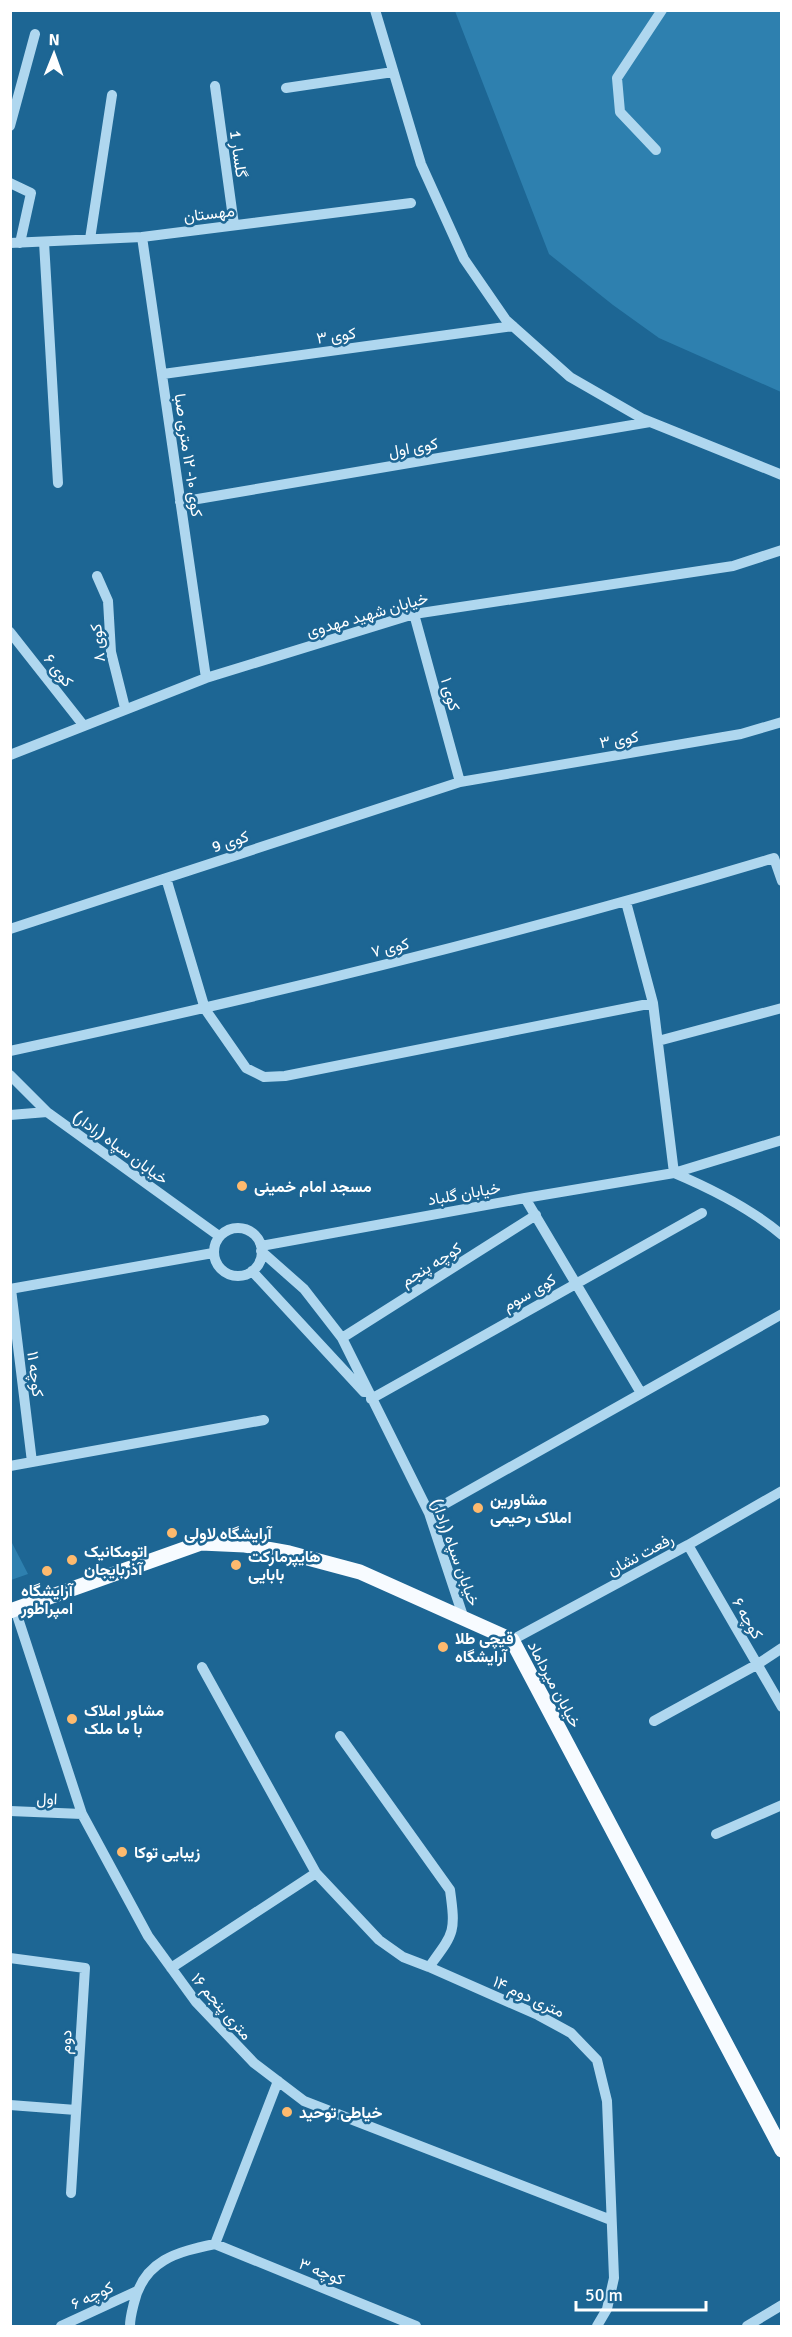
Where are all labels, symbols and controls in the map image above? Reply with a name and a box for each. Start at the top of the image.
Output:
north arrow [24,24,84,84]
text: N [49,30,60,50]
street label: گلسار 1 [225,129,251,179]
street label: مهستان [183,201,236,227]
street label: کوی ۳ [315,323,357,349]
street label: کوی ۱۰- ۱۲ متری صبا [169,392,207,518]
street label: کوی اول [387,434,440,462]
street label: خیابان شهید مهدوی [304,588,431,642]
street label: کوی ۸ [86,623,110,663]
street label: کوی ۶ [39,650,77,691]
street label: کوی ۱ [436,675,464,713]
street label: کوی ۳ [598,727,640,753]
street label: کوی 9 [209,827,251,857]
street label: کوی ۷ [369,934,411,962]
street label: خیابان سپاه (رادار) [68,1106,172,1190]
place label: مسجد امام خمینی [254,1177,372,1197]
street label: خیابان گلباد [426,1178,502,1210]
marker: مسجد امام خمینی [235,1179,249,1193]
street label: کوچه پنجم [397,1238,466,1292]
street label: کوی سوم [499,1270,560,1316]
street label: کوچه ۱۱ [21,1350,48,1398]
place label: مشاورین املاک رحیمی [490,1490,572,1528]
street label: خیابان سپاه (رادار) [425,1496,484,1610]
marker: مشاورین املاک رحیمی [471,1501,485,1515]
place label: آرایشگاه لاولی [184,1524,274,1544]
marker: آرایشگاه لاولی [165,1526,179,1540]
street label: رفعت نشان [604,1529,677,1581]
place label: اتومکانیک آذربایجان [84,1542,147,1580]
place label: هایپرمارکت بابایی [248,1547,321,1585]
marker: اتومکانیک آذربایجان [65,1553,79,1567]
marker: هایپرمارکت بابایی [229,1558,243,1572]
marker: آرایشگاه امپراطور [40,1564,54,1578]
place label: آرایشگاه امپراطور [20,1581,75,1620]
street label: کوچه ۶ [726,1594,767,1643]
place label: قیچی طلا آرایشگاه [455,1629,514,1667]
street label: خیابان میرداماد [523,1638,585,1732]
marker: قیچی طلا آرایشگاه [436,1640,450,1654]
place label: مشاور املاک با ما ملک [84,1701,165,1739]
marker: مشاور املاک با ما ملک [65,1712,79,1726]
street label: اول [36,1789,58,1809]
place label: زیبایی توکا [134,1843,200,1863]
marker: زیبایی توکا [115,1845,129,1859]
street label: ۱۶ متری پنجم [186,1969,256,2045]
street label: ۱۴ متری دوم [490,1972,568,2022]
street label: دوم [55,2029,77,2055]
place label: خیاطی توحید [299,2103,382,2123]
marker: خیاطی توحید [280,2105,294,2119]
street label: کوچه ۳ [296,2254,347,2291]
scale bar [576,2274,706,2312]
street label: کوچه ۶ [68,2277,117,2315]
text: 50 m [585,2284,623,2306]

